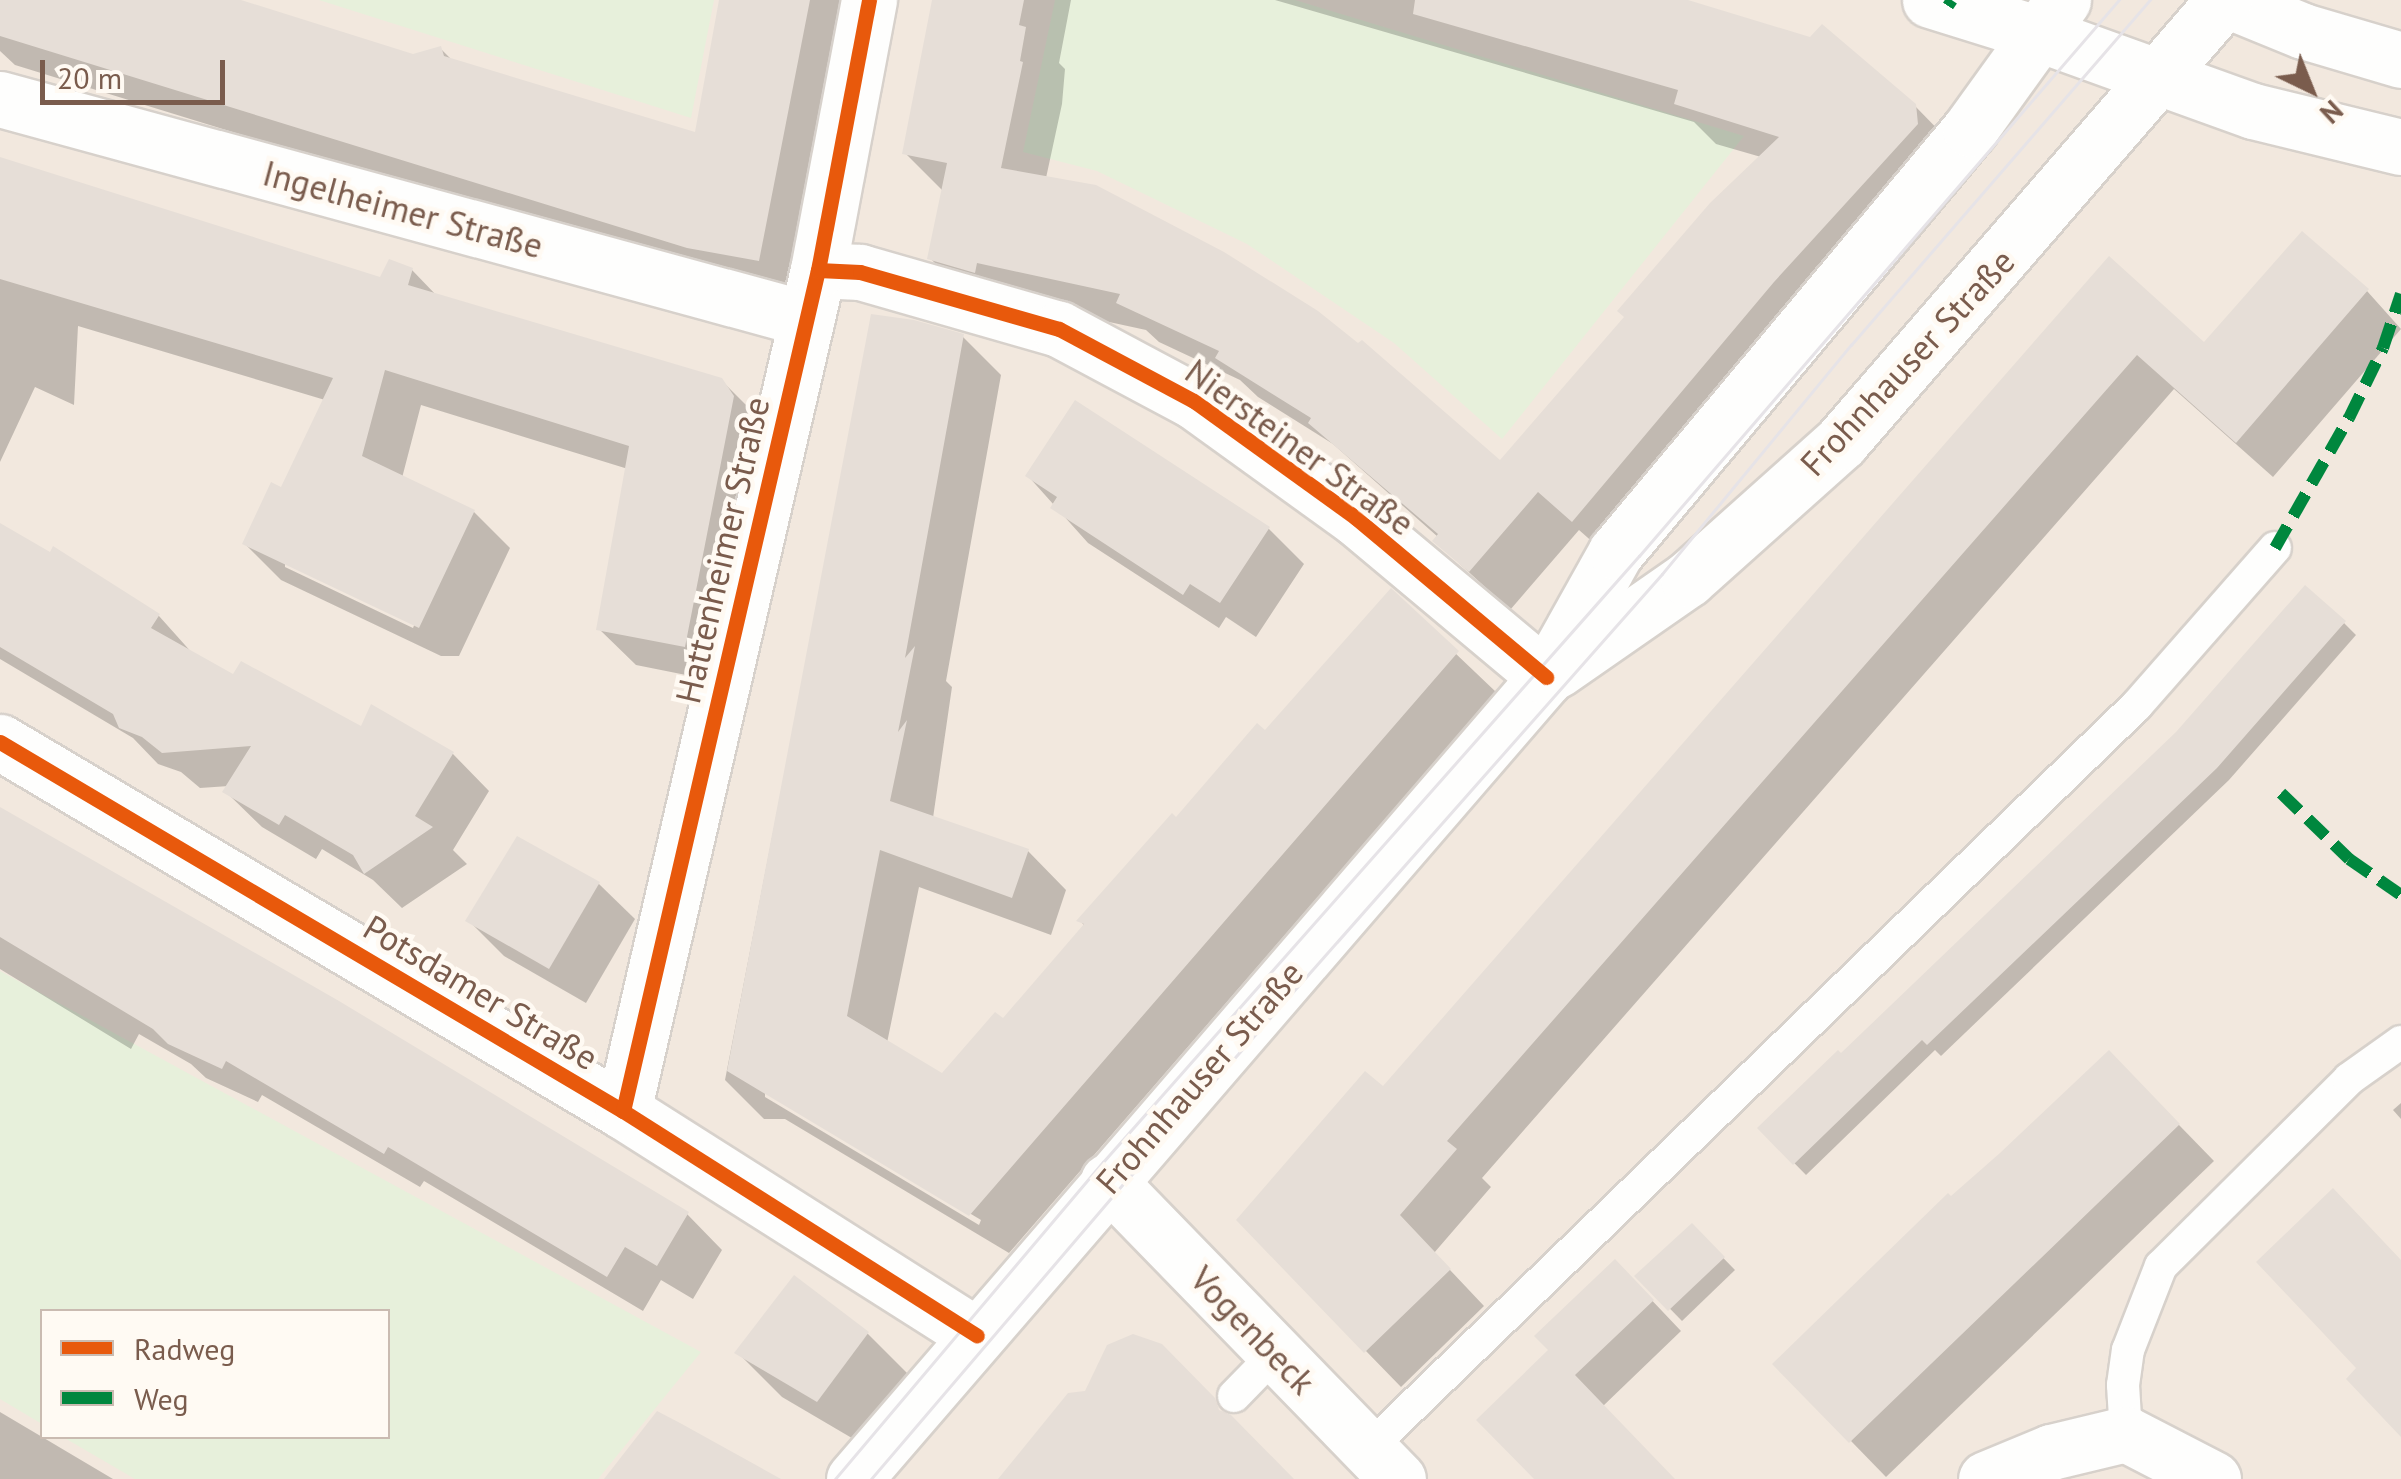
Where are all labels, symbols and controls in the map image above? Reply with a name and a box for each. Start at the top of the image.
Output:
scale bar [45,40,230,102]
north arrow [2261,40,2361,140]
text: 20 m [57,58,122,97]
text: N [2312,92,2351,132]
street label: Ingelheimer Straße [258,151,548,267]
street label: Frohnhauser Straße [1791,240,2023,484]
street label: Niersteiner Straße [1177,350,1423,544]
street label: Hattenheimer Straße [666,393,778,707]
street label: Potsdamer Straße [356,906,606,1078]
street label: Frohnhauser Straße [1087,952,1311,1202]
street label: Vogenbeck [1182,1257,1324,1403]
legend [40,1309,390,1439]
text: Radweg [134,1329,235,1368]
text: Weg [134,1379,189,1418]

